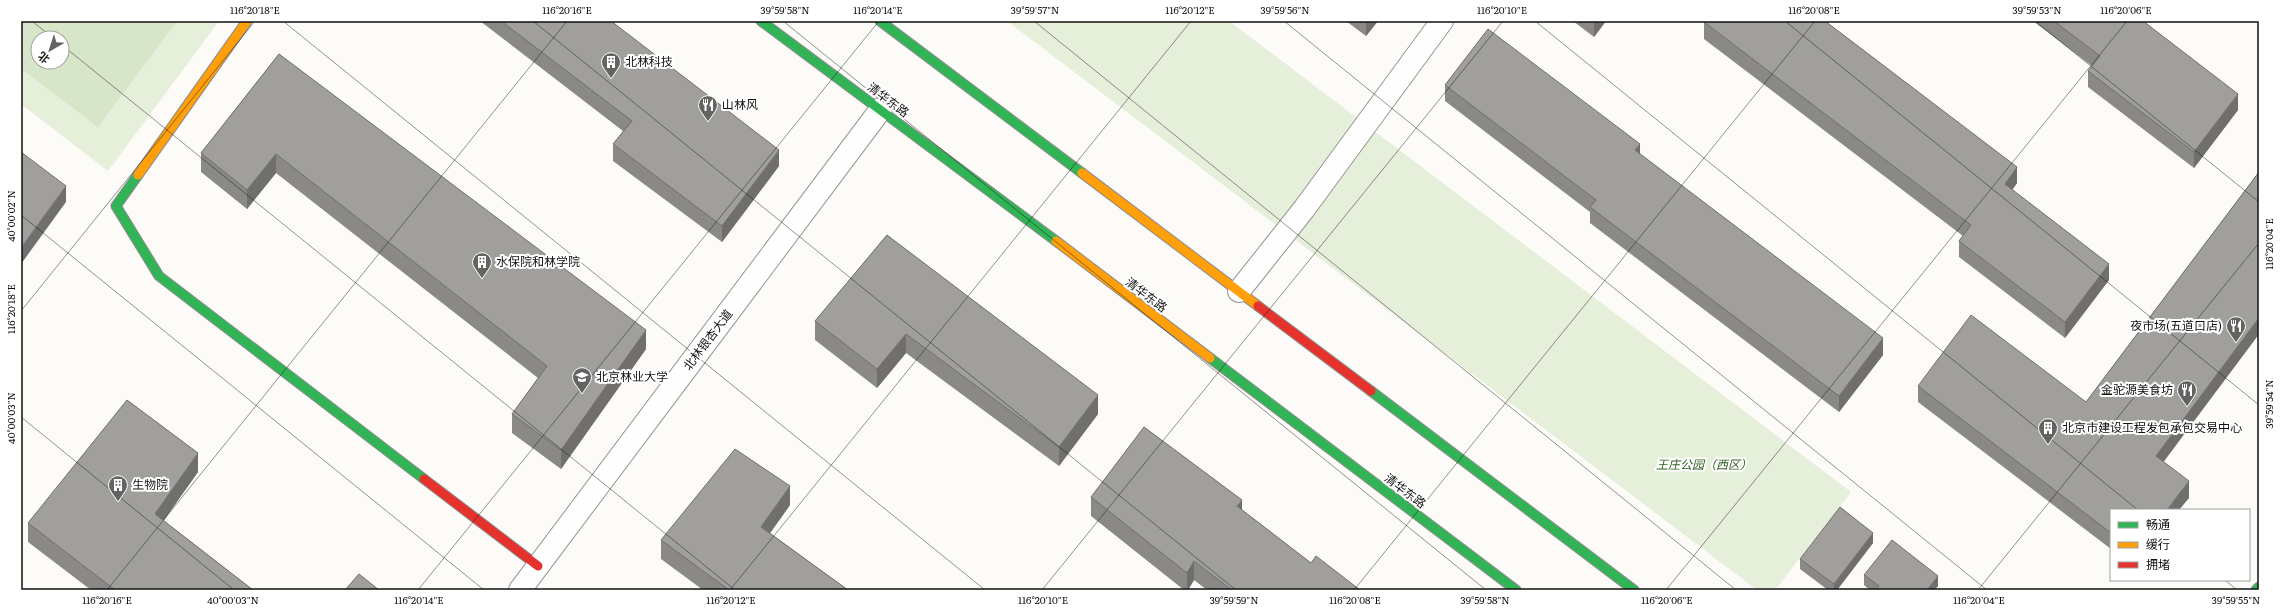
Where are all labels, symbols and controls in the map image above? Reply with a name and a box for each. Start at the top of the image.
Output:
text: 116°20'18"E [230,2,280,17]
text: 116°20'16"E [542,2,592,17]
text: 39°59'58"N [760,2,810,17]
text: 116°20'14"E [853,2,903,17]
text: 39°59'57"N [1011,2,1059,17]
text: 116°20'12"E [1165,2,1215,17]
text: 39°59'56"N [1260,2,1310,17]
text: 116°20'10"E [1477,2,1527,17]
text: 116°20'08"E [1788,2,1840,17]
text: 39°59'53"N [2012,2,2062,17]
text: 116°20'06"E [2100,2,2152,17]
north arrow [30,30,70,70]
text: 北 [34,49,52,68]
building icon: 北林科技 [600,51,622,79]
place label: 北林科技 [625,52,673,70]
street label: 清华东路 [864,78,913,121]
restaurant icon: 山林风 [697,94,719,122]
place label: 山林风 [722,95,758,113]
text: 40°00'02"N [3,190,18,242]
text: 116°20'04"E [2261,218,2276,270]
building icon: 水保院和林学院 [471,251,493,279]
place label: 水保院和林学院 [496,252,580,270]
street label: 清华东路 [1122,273,1171,316]
text: 116°20'18"E [3,284,18,334]
street label: 北林银杏大道 [678,305,736,374]
restaurant icon: 夜市场(五道口店) [2225,315,2247,343]
place label: 夜市场(五道口店) [2130,316,2222,334]
school or university icon: 北京林业大学 [571,366,593,394]
place label: 北京林业大学 [596,367,668,385]
restaurant icon: 金驼源美食坊 [2176,379,2198,407]
text: 39°59'54"N [2261,379,2276,429]
place label: 金驼源美食坊 [2101,380,2173,398]
text: 40°00'03"N [3,392,18,444]
building icon: 北京市建设工程发包承包交易中心 [2037,417,2059,445]
place label: 北京市建设工程发包承包交易中心 [2062,418,2242,436]
park label: 王庄公园（西区） [1656,455,1752,473]
street label: 清华东路 [1381,469,1430,512]
building icon: 生物院 [107,474,129,502]
place label: 生物院 [132,475,168,493]
legend [2110,509,2250,581]
text: 畅通 [2146,515,2170,533]
text: 缓行 [2146,535,2170,553]
text: 拥堵 [2146,555,2170,573]
text: 116°20'16"E [82,592,132,607]
text: 40°00'03"N [207,592,259,607]
text: 116°20'14"E [394,592,444,607]
text: 116°20'12"E [706,592,756,607]
text: 116°20'10"E [1018,592,1068,607]
text: 39°59'59"N [1209,592,1259,607]
text: 116°20'08"E [1329,592,1381,607]
text: 39°59'58"N [1460,592,1510,607]
text: 116°20'06"E [1641,592,1693,607]
text: 116°20'04"E [1953,592,2005,607]
text: 39°59'55"N [2212,592,2260,607]

